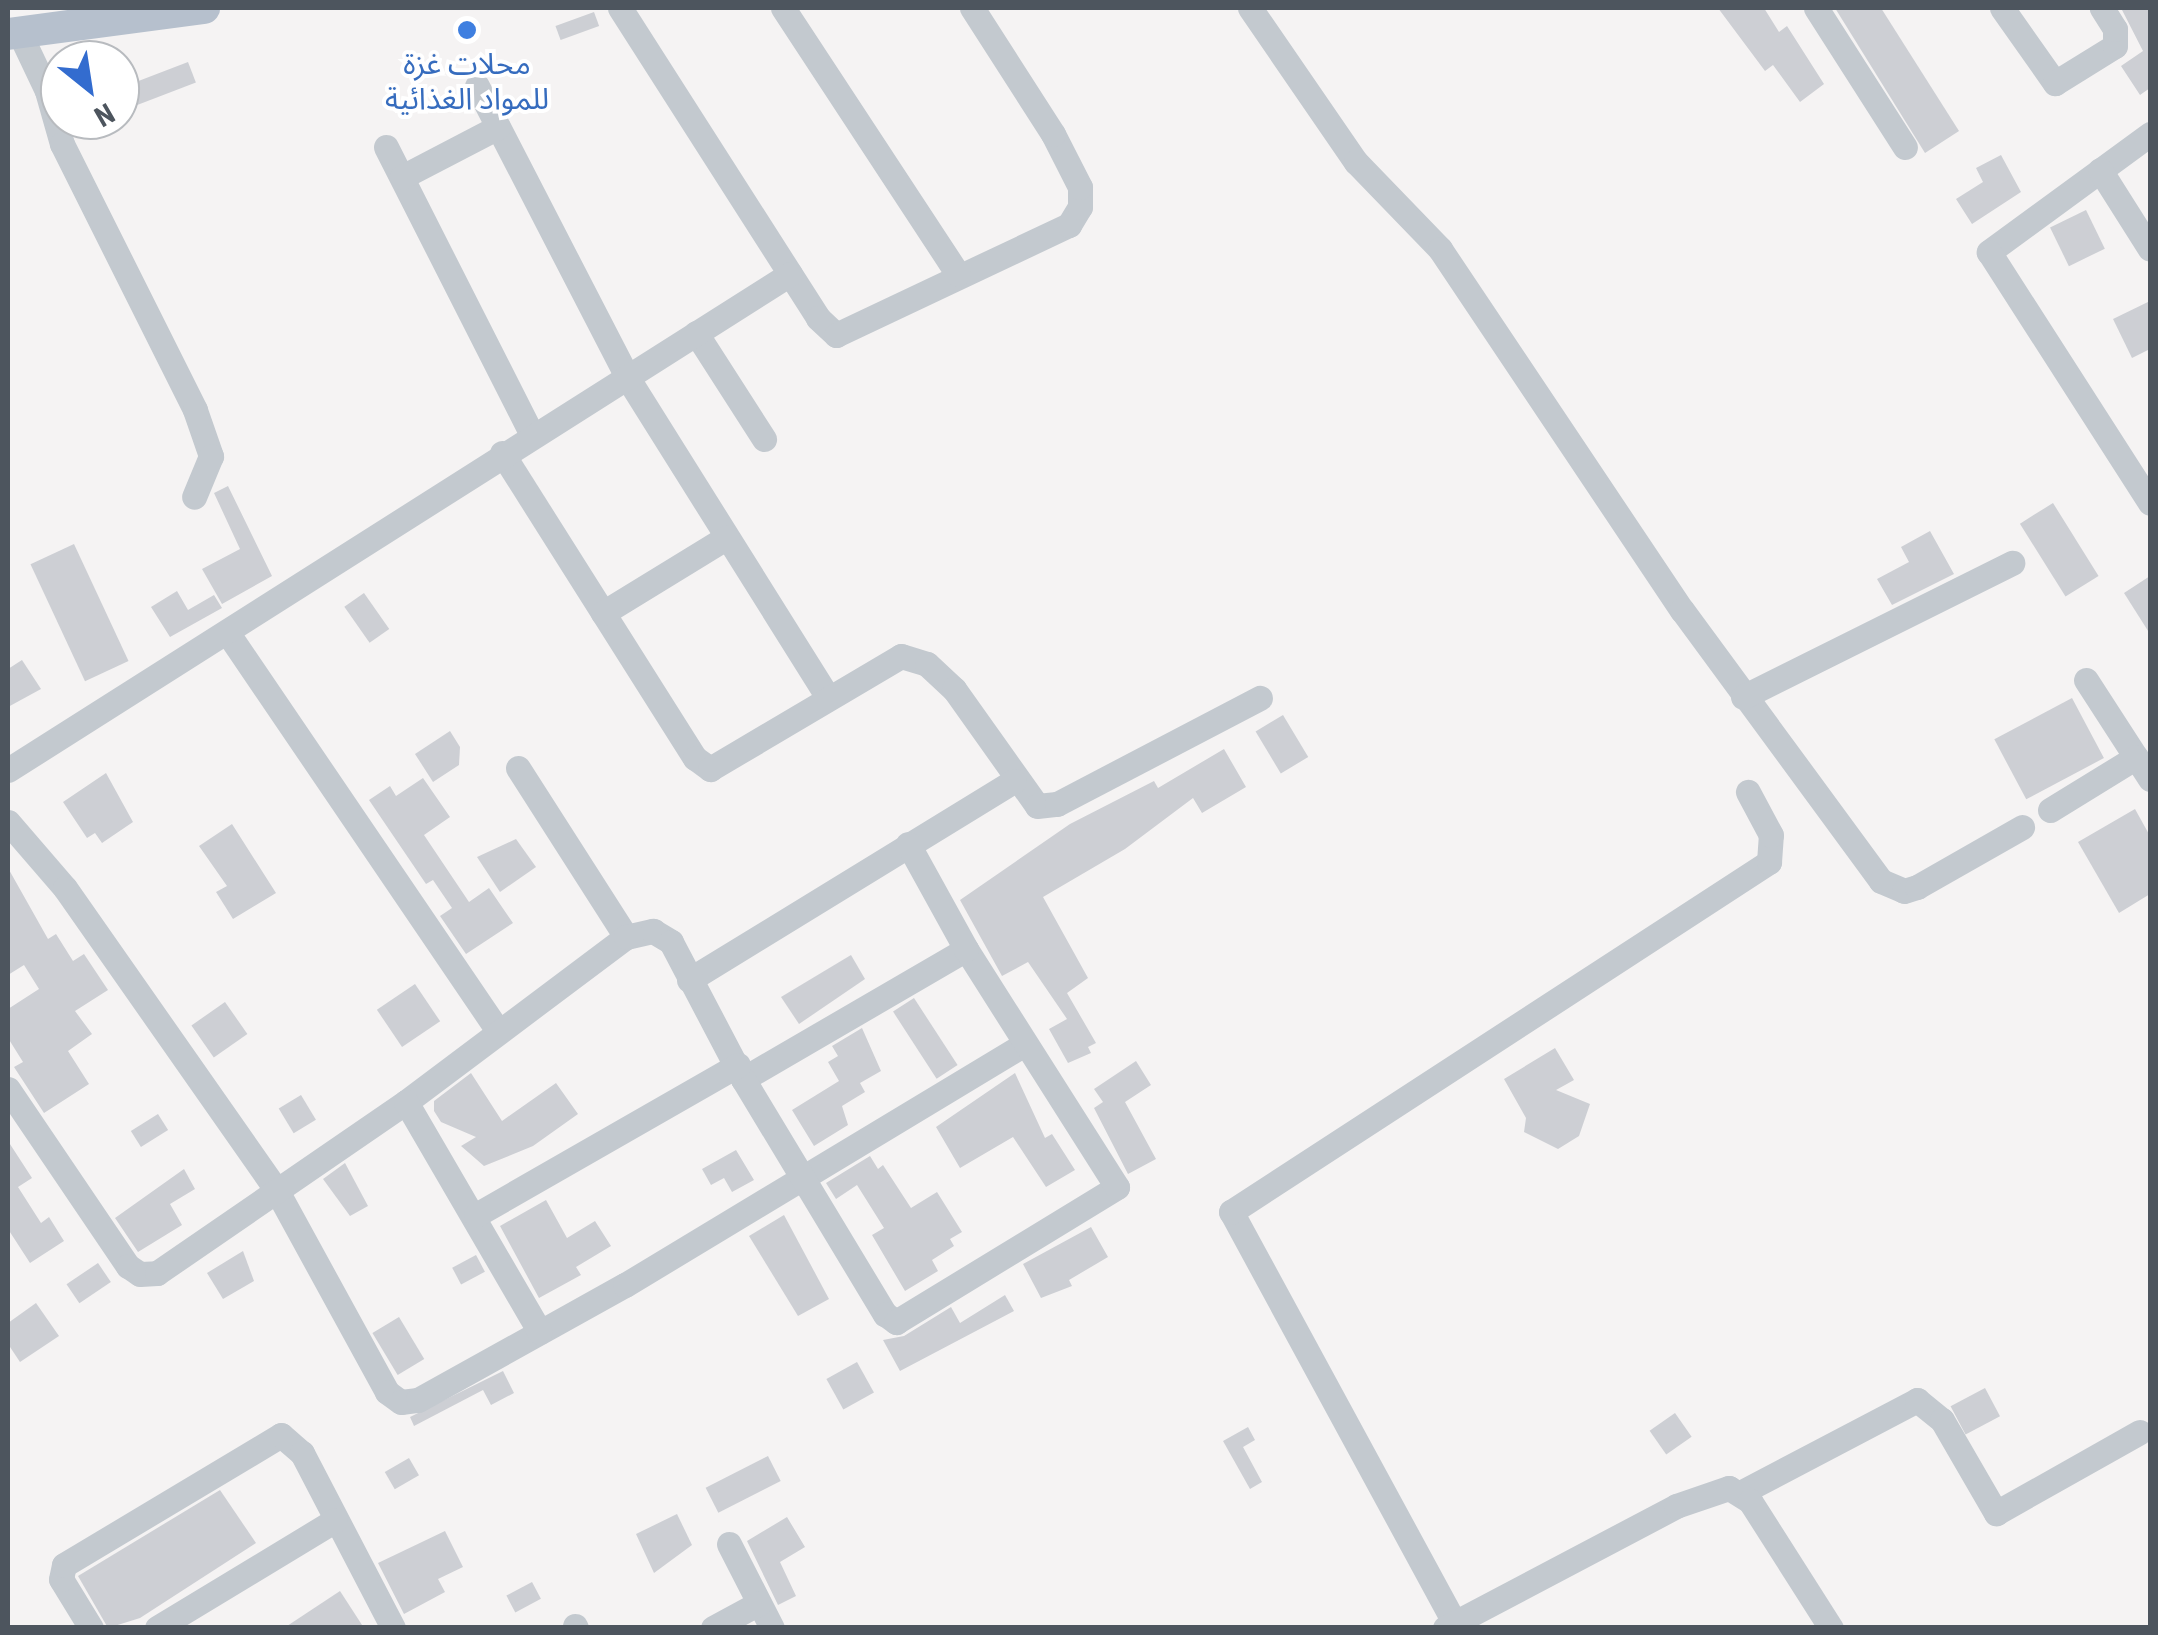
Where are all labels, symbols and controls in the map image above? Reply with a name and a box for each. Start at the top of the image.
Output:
marker: محلات غزة للمواد الغذائية [456,19,478,41]
north arrow [40,40,140,140]
place label: محلات غزة للمواد الغذائية [385,46,549,116]
text: N [89,96,120,133]

